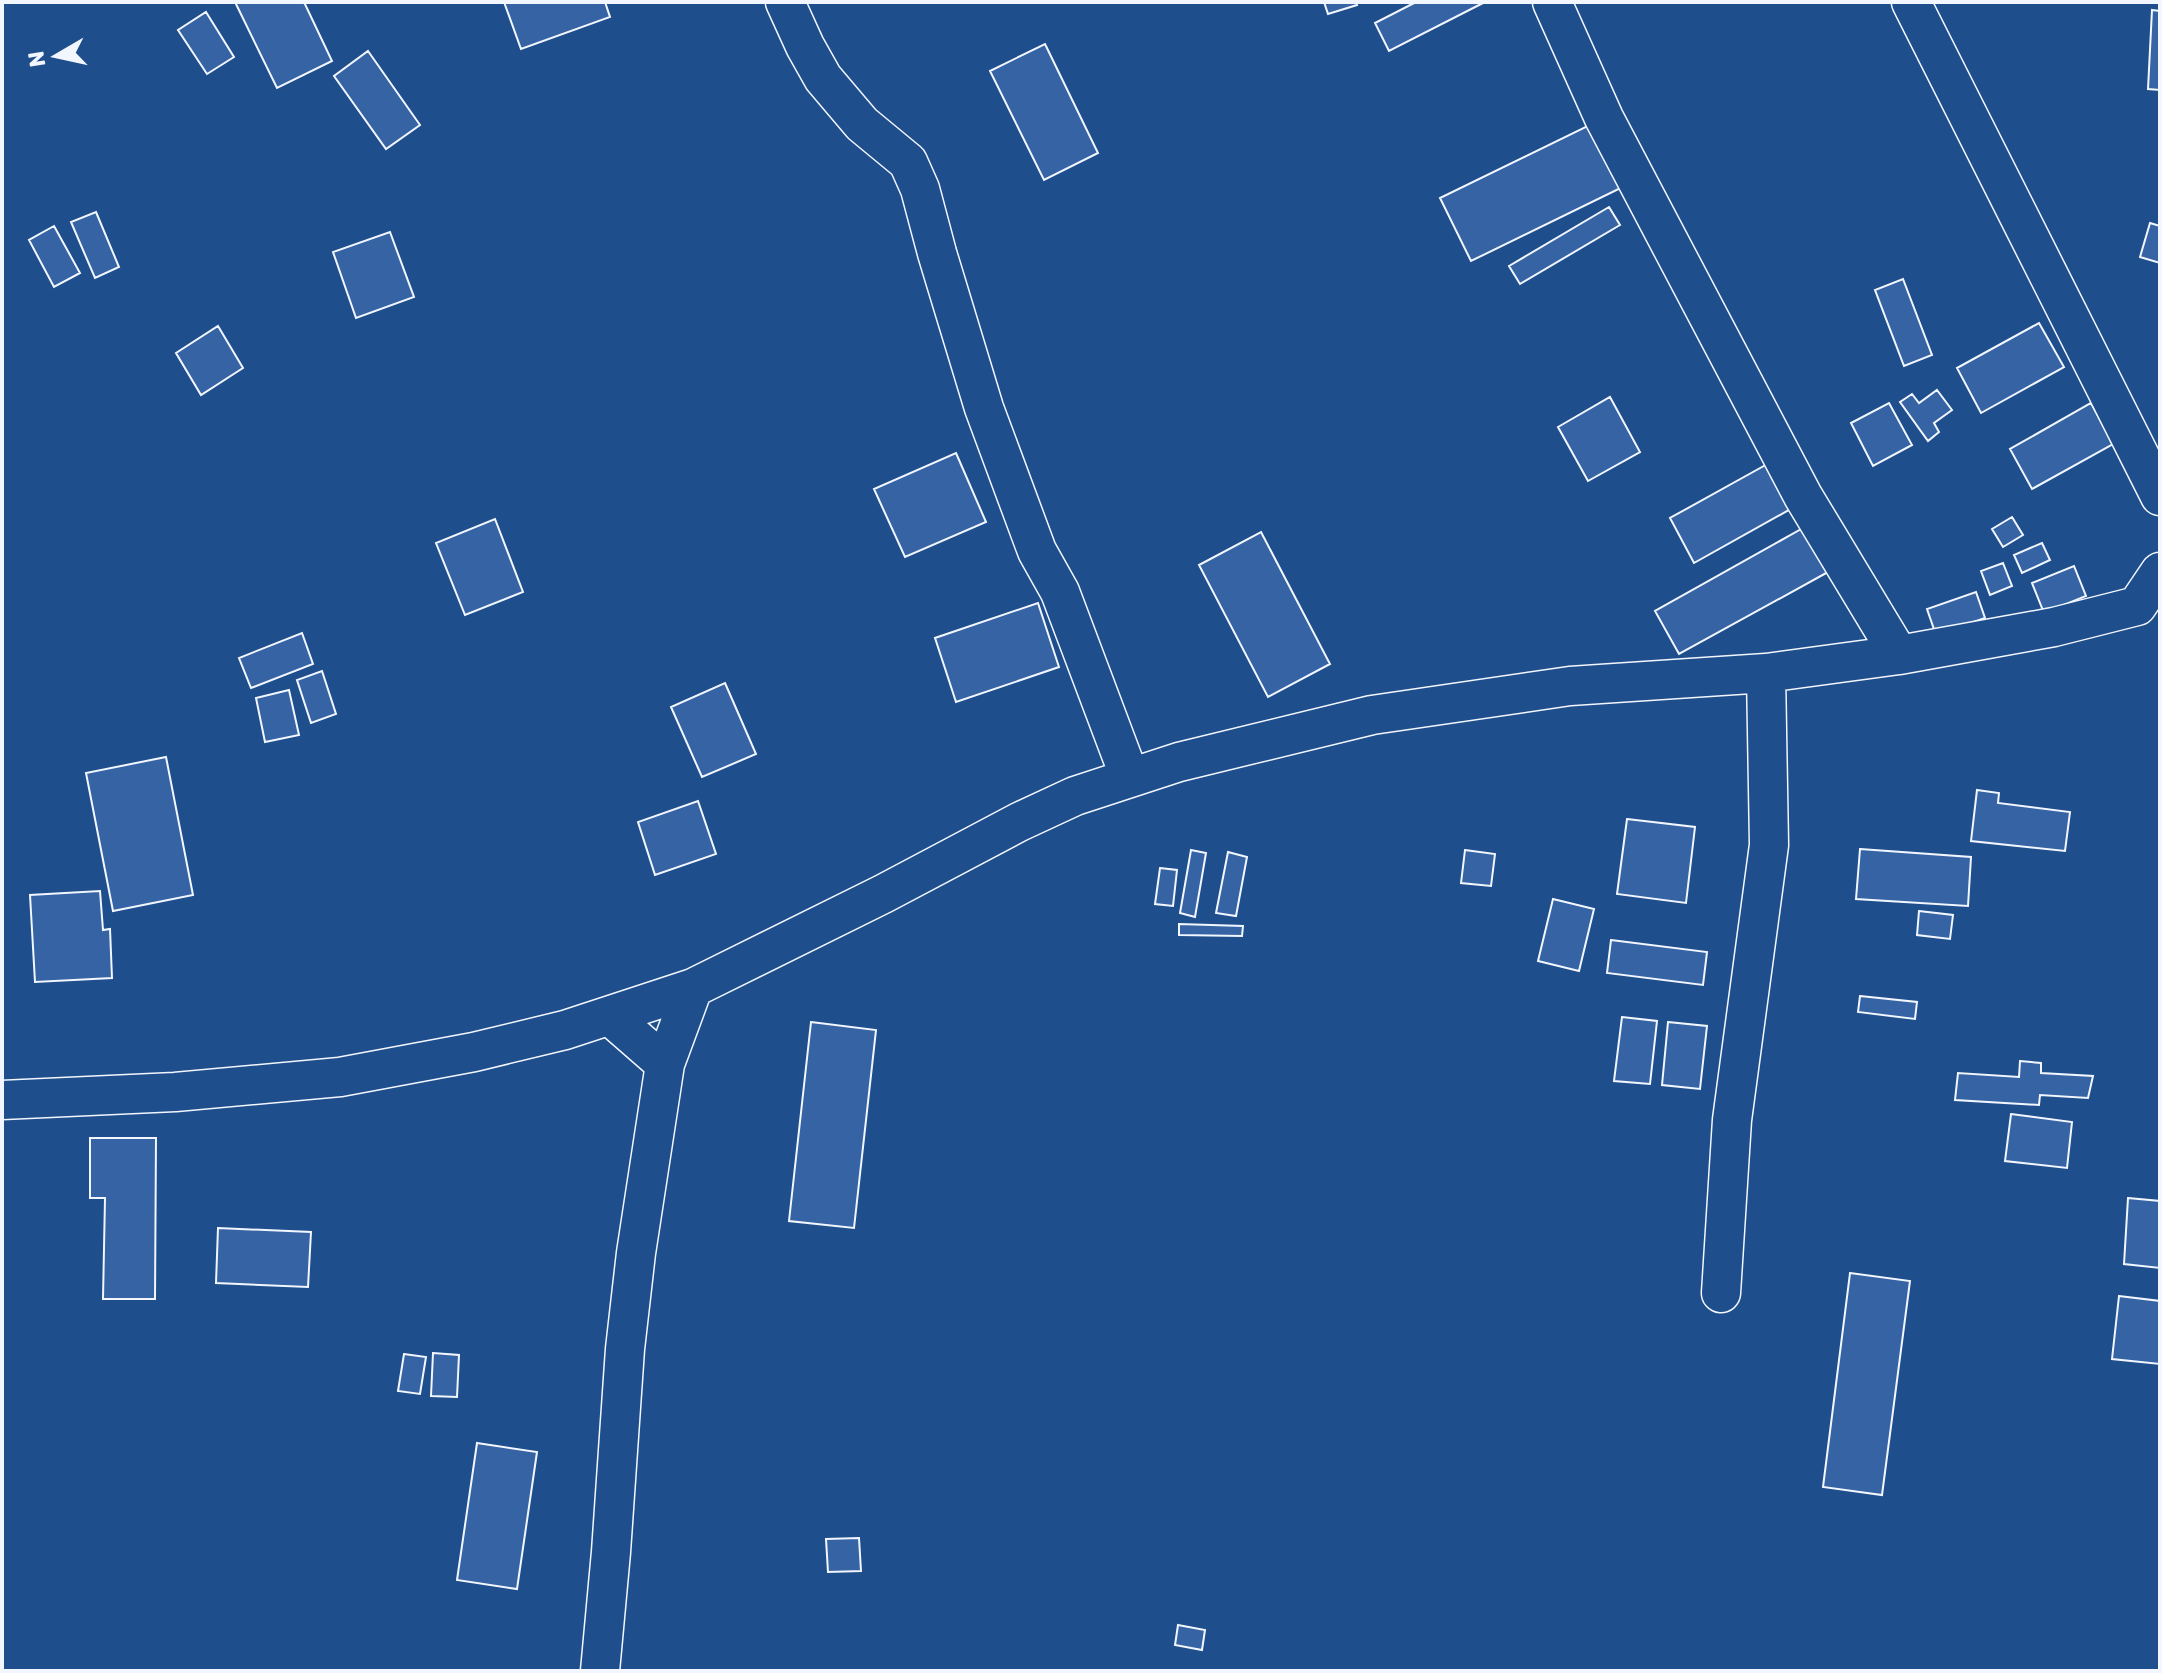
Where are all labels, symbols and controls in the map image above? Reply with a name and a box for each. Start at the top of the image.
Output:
north arrow [16,16,96,96]
text: N [22,49,51,69]

